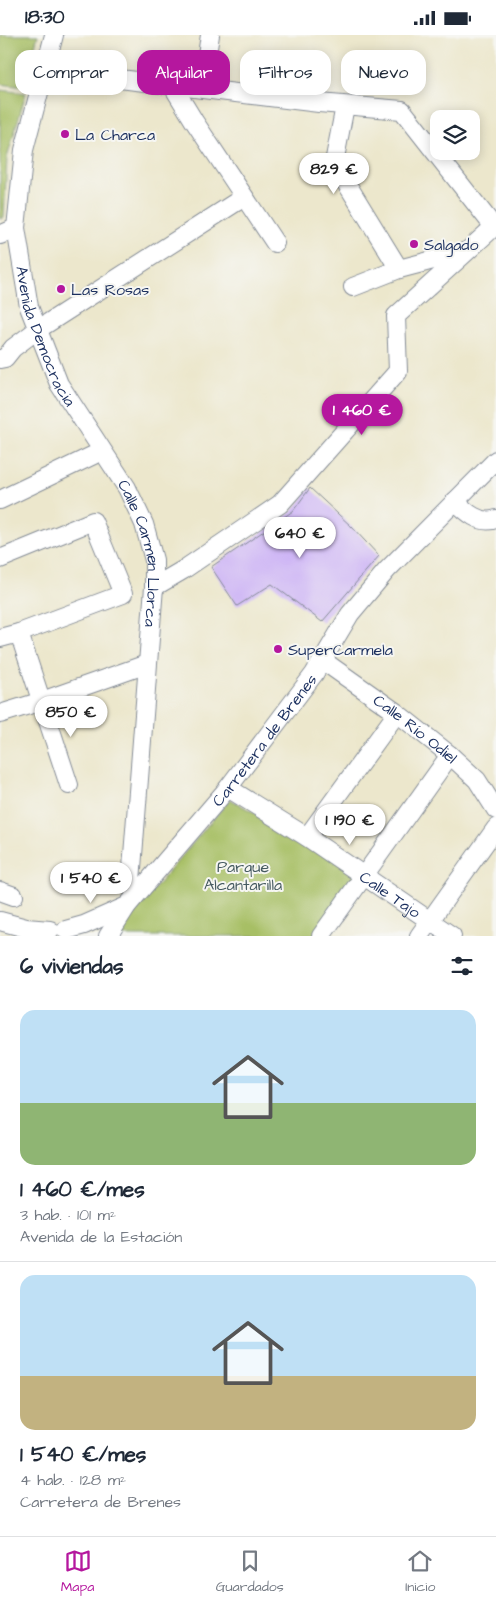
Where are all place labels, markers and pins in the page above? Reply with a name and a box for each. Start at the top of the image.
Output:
place label: La Charca [75,124,155,146]
marker: La Charca [59,128,71,140]
pin: 829 € [299,153,369,195]
place label: Salgado [424,234,479,257]
marker: Salgado [408,238,420,250]
place label: Las Rosas [71,279,149,301]
marker: Las Rosas [55,283,67,295]
pin: 1 460 € [316,393,408,436]
pin: 640 € [265,517,335,559]
place label: SuperCarmela [288,639,393,661]
marker: SuperCarmela [272,643,284,655]
pin: 850 € [36,695,106,738]
pin: 1 190 € [304,803,396,846]
pin: 1 540 € [45,861,137,904]

